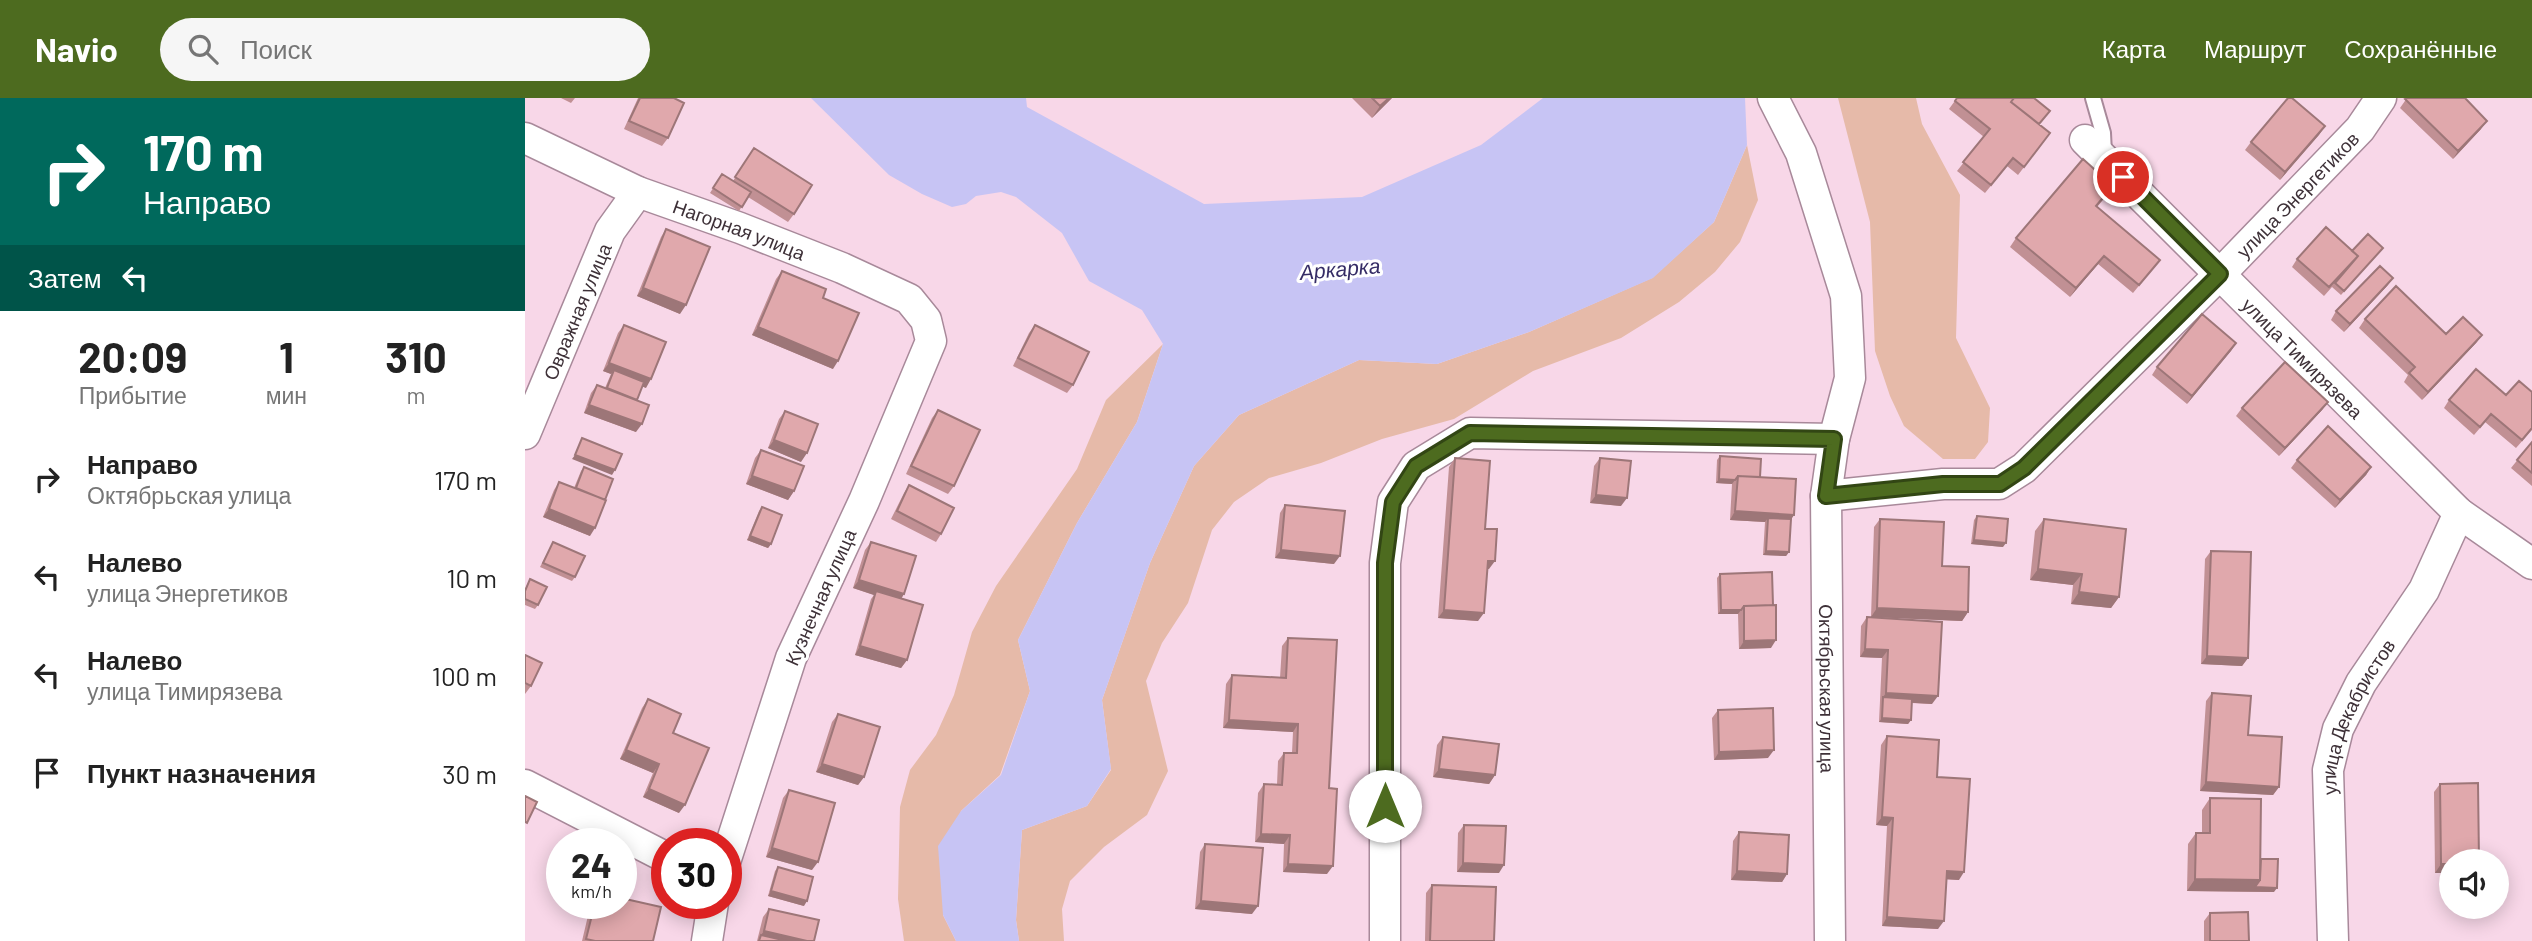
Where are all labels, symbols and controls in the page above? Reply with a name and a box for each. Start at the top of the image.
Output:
search box [160,18,650,81]
text: Navio [35,29,118,69]
icon: search [184,30,222,68]
text: Поиск [240,33,312,64]
text: Карта [2102,34,2166,63]
text: Маршрут [2204,34,2306,63]
text: Сохранённые [2344,34,2497,63]
text: 170 m [143,122,263,181]
icon: right [28,126,119,217]
street label: улица Энергетиков [2231,126,2363,262]
pin [2093,147,2153,207]
icon: arrive [2104,158,2142,196]
text: Направо [143,182,271,220]
street label: Нагорная улица [670,194,809,264]
street label: Овражная улица [538,239,615,383]
water label: Аркарка [1297,252,1381,284]
icon: left [116,259,154,297]
text: Затем [28,262,102,293]
street label: улица Тимирязева [2238,292,2369,423]
text: 20:09 [78,331,187,381]
text: 1 [279,331,294,381]
text: 310 [385,331,447,381]
text: Прибытие [79,381,187,409]
text: мин [266,381,307,409]
text: m [406,381,426,409]
text: Направо [87,448,198,479]
icon: right [28,460,66,498]
text: 170 m [434,464,497,495]
text: Октябрьская улица [87,481,291,509]
street label: Кузнечная улица [780,525,861,669]
text: Налево [87,546,182,577]
icon: left [28,558,66,596]
text: 10 m [447,562,497,593]
text: улица Энергетиков [87,579,288,607]
street label: Октябрьская улица [1815,604,1840,774]
street label: улица Декабристов [2316,634,2399,795]
text: Налево [87,644,182,675]
icon: left [28,656,66,694]
text: 100 m [432,660,497,691]
text: улица Тимирязева [87,677,282,705]
icon: arrive [28,754,66,792]
text: Пункт назначения [87,757,316,788]
text: 30 m [442,758,497,789]
position arrow [1348,769,1422,843]
speed limit sign: 30 [651,828,742,919]
text: 24 [571,843,612,885]
map controls [2439,849,2509,919]
button: sound [2439,849,2509,919]
text: km/h [571,880,612,902]

